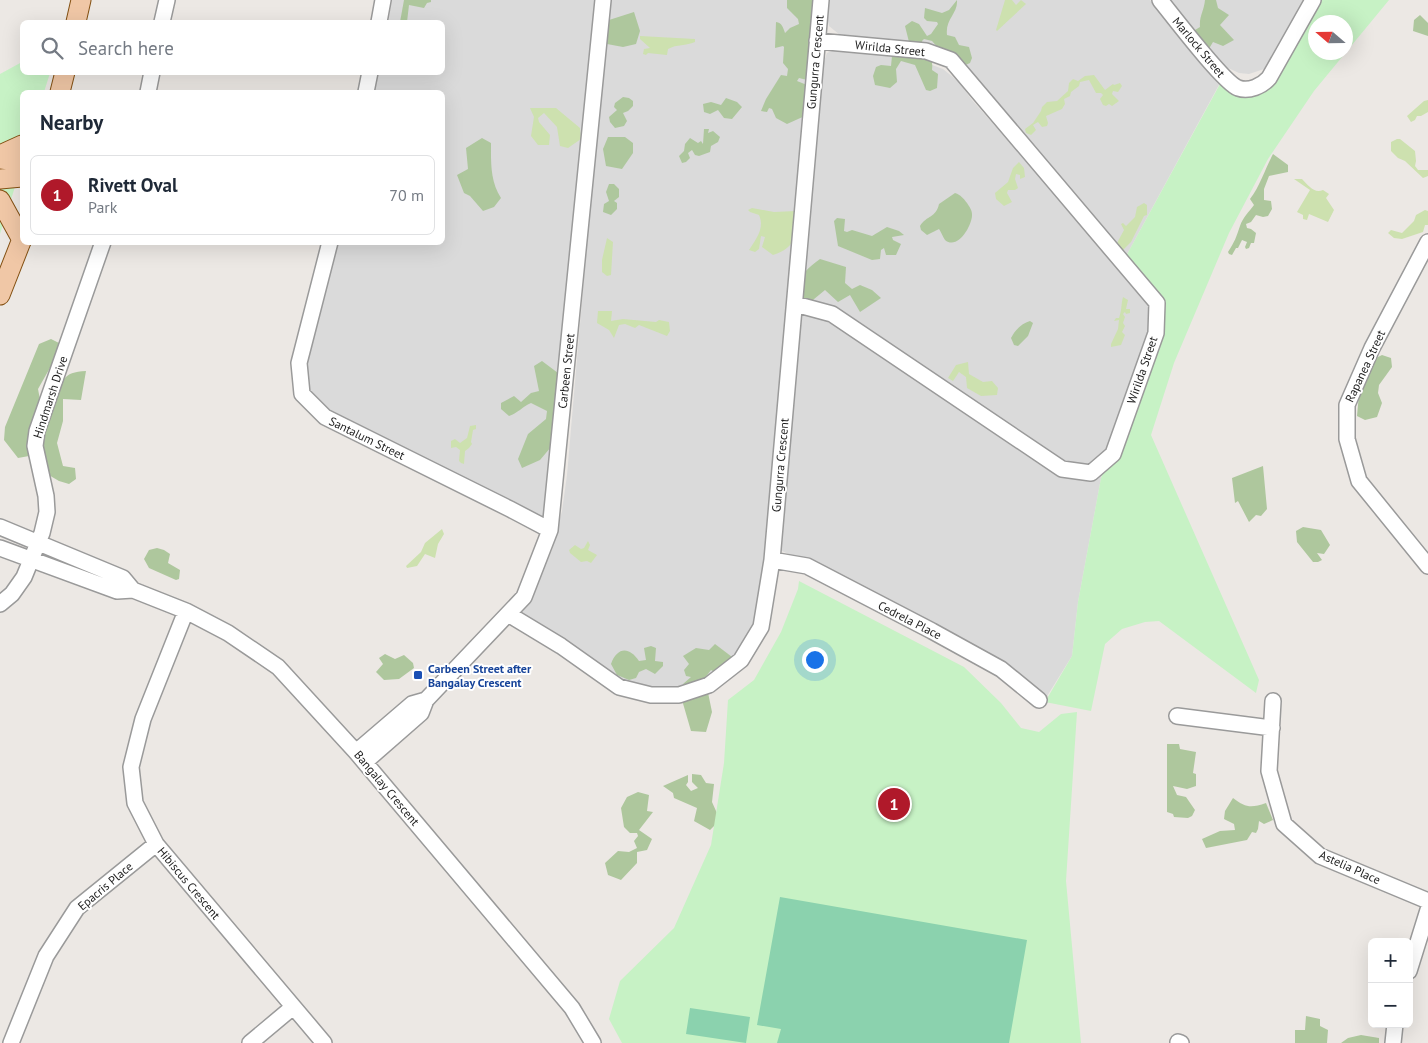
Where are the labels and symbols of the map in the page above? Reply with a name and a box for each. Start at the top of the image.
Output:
street label: Gungurra Crescent [803,14,827,110]
street label: Marlock Street [1169,14,1229,80]
north arrow [1308,15,1353,60]
street label: Wirilda Street [854,37,926,59]
street label: Rapanea Street [1342,328,1388,404]
street label: Carbeen Street [555,333,577,409]
street label: Wirilda Street [1123,334,1161,406]
street label: Hindmarsh Drive [30,354,70,440]
street label: Santalum Street [327,413,407,463]
street label: Gungurra Crescent [768,417,792,513]
street label: Cedrela Place [876,598,944,642]
your location [802,647,828,673]
place label: Carbeen Street after Bangalay Crescent [428,661,532,690]
marker: Carbeen Street after Bangalay Crescent [412,669,424,681]
street label: Bangalay Crescent [351,747,423,829]
pin: 1 [878,785,910,823]
street label: Hibiscus Crescent [154,844,224,922]
street label: Astelia Place [1317,847,1383,887]
street label: Epacris Place [74,859,136,913]

